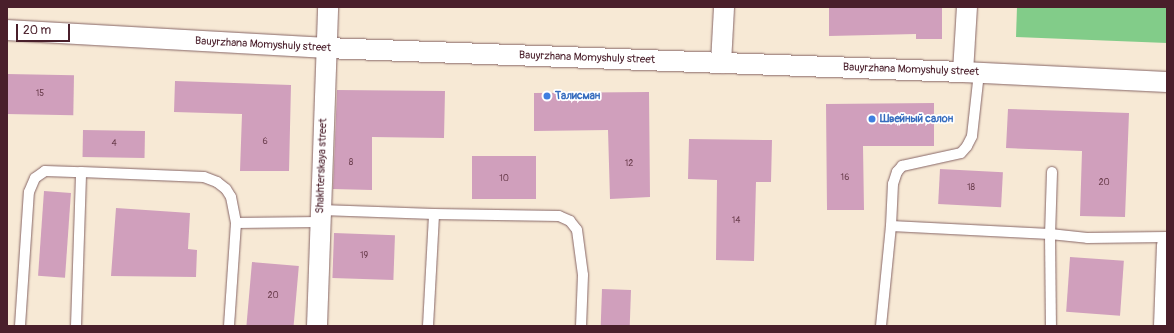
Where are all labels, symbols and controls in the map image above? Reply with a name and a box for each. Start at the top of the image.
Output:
scale bar [18,16,72,42]
text: 20 m [23,23,51,38]
street label: Bauyrzhana Momyshuly street [195,35,331,55]
street label: Bauyrzhana Momyshuly street [519,49,655,67]
street label: Bauyrzhana Momyshuly street [843,61,979,79]
house number: 15 [36,89,44,99]
place label: Талисман [555,89,600,103]
marker: Талисман [542,91,552,101]
place label: Швейный салон [880,112,953,126]
marker: Швейный салон [867,114,877,124]
street label: Shakhterskaya street [314,118,330,214]
house number: 6 [262,137,268,147]
house number: 4 [111,139,117,149]
house number: 8 [349,158,353,168]
house number: 12 [625,159,633,169]
house number: 16 [841,173,849,183]
house number: 10 [499,174,509,184]
house number: 20 [1098,178,1110,188]
house number: 18 [967,183,975,193]
house number: 14 [732,216,740,226]
house number: 19 [360,251,368,261]
house number: 20 [267,291,279,301]

